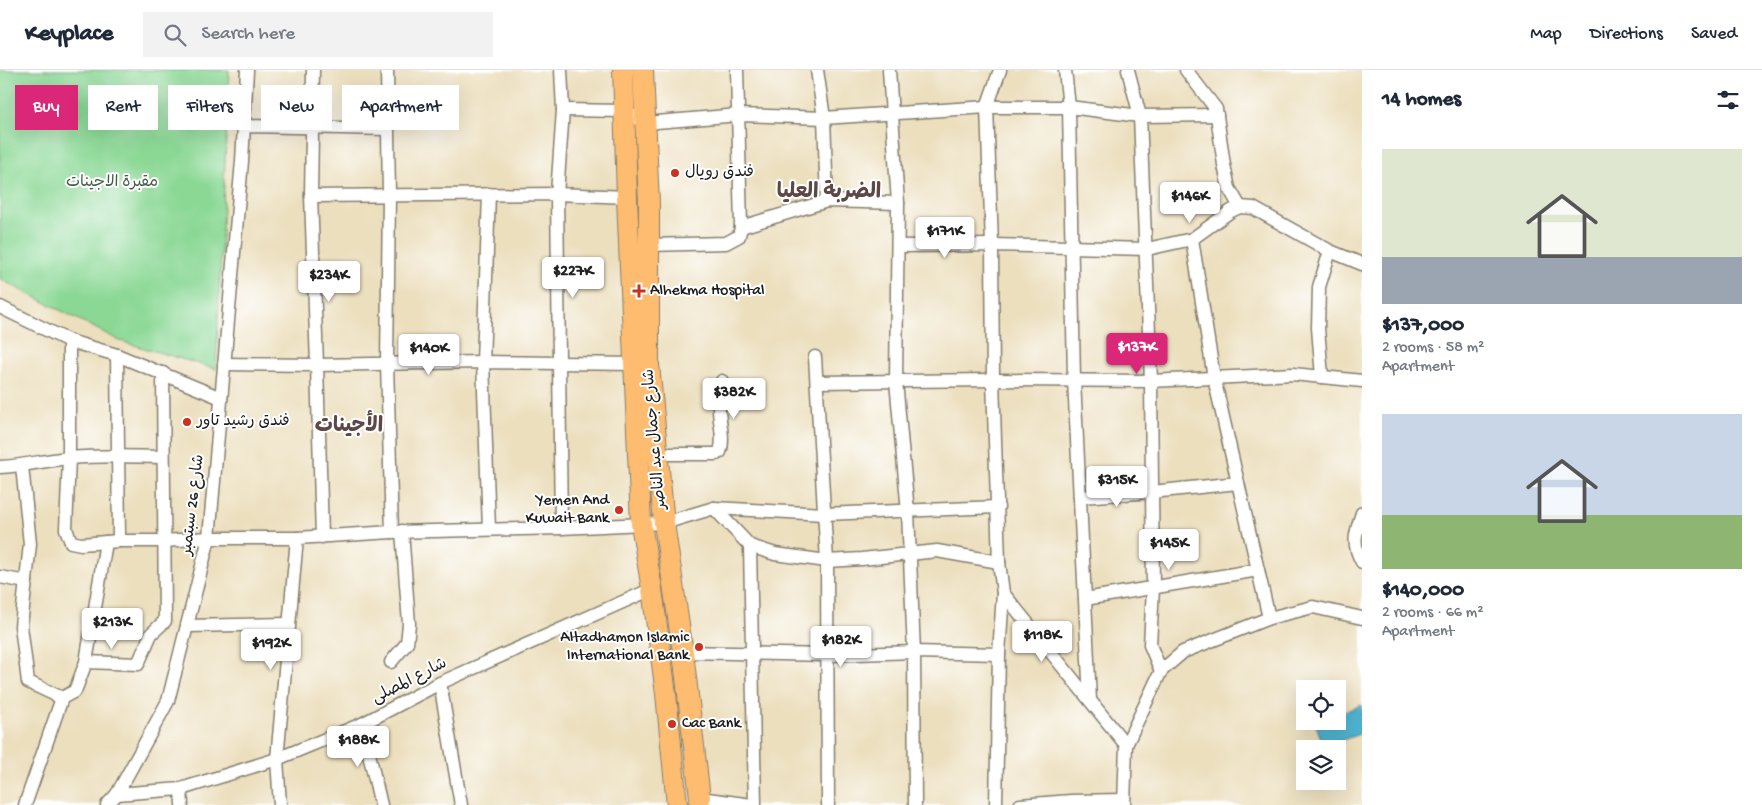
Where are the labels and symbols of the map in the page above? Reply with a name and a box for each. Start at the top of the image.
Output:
place label: فندق رويال [685,163,754,183]
marker: فندق رويال [669,167,681,179]
park label: مقبرة الاجينات [66,174,158,193]
district label: الضربة العليا [777,180,881,206]
pin: $146K [1155,182,1225,224]
pin: $171K [910,216,980,259]
pin: $227K [538,256,608,299]
pin: $234K [294,260,364,303]
place label: Alhekma Hospital [650,282,765,301]
marker: Alhekma Hospital [632,284,646,298]
pin: $137K [1102,332,1172,375]
pin: $140K [394,334,464,376]
street label: شارع جمال عبد الناصر [640,368,672,512]
pin: $382K [699,378,769,420]
district label: الأجينات [315,410,383,440]
place label: فندق رشيد تاور [195,413,290,432]
marker: فندق رشيد تاور [181,416,193,428]
street label: شارع 26 سبتمبر [178,453,210,559]
pin: $315K [1082,466,1152,508]
place label: Yemen And Kuwait Bank [526,492,611,529]
marker: Yemen And Kuwait Bank [613,504,625,516]
pin: $145K [1134,528,1204,571]
pin: $213K [77,608,147,650]
pin: $118K [1007,620,1077,663]
pin: $182K [806,626,876,668]
pin: $192K [236,628,306,671]
place label: Altadhamon Islamic International Bank [560,629,691,666]
marker: Altadhamon Islamic International Bank [693,641,705,653]
street label: شارع المصلى [369,655,451,709]
place label: Cac Bank [682,715,742,734]
marker: Cac Bank [666,718,678,730]
pin: $188K [323,726,393,768]

